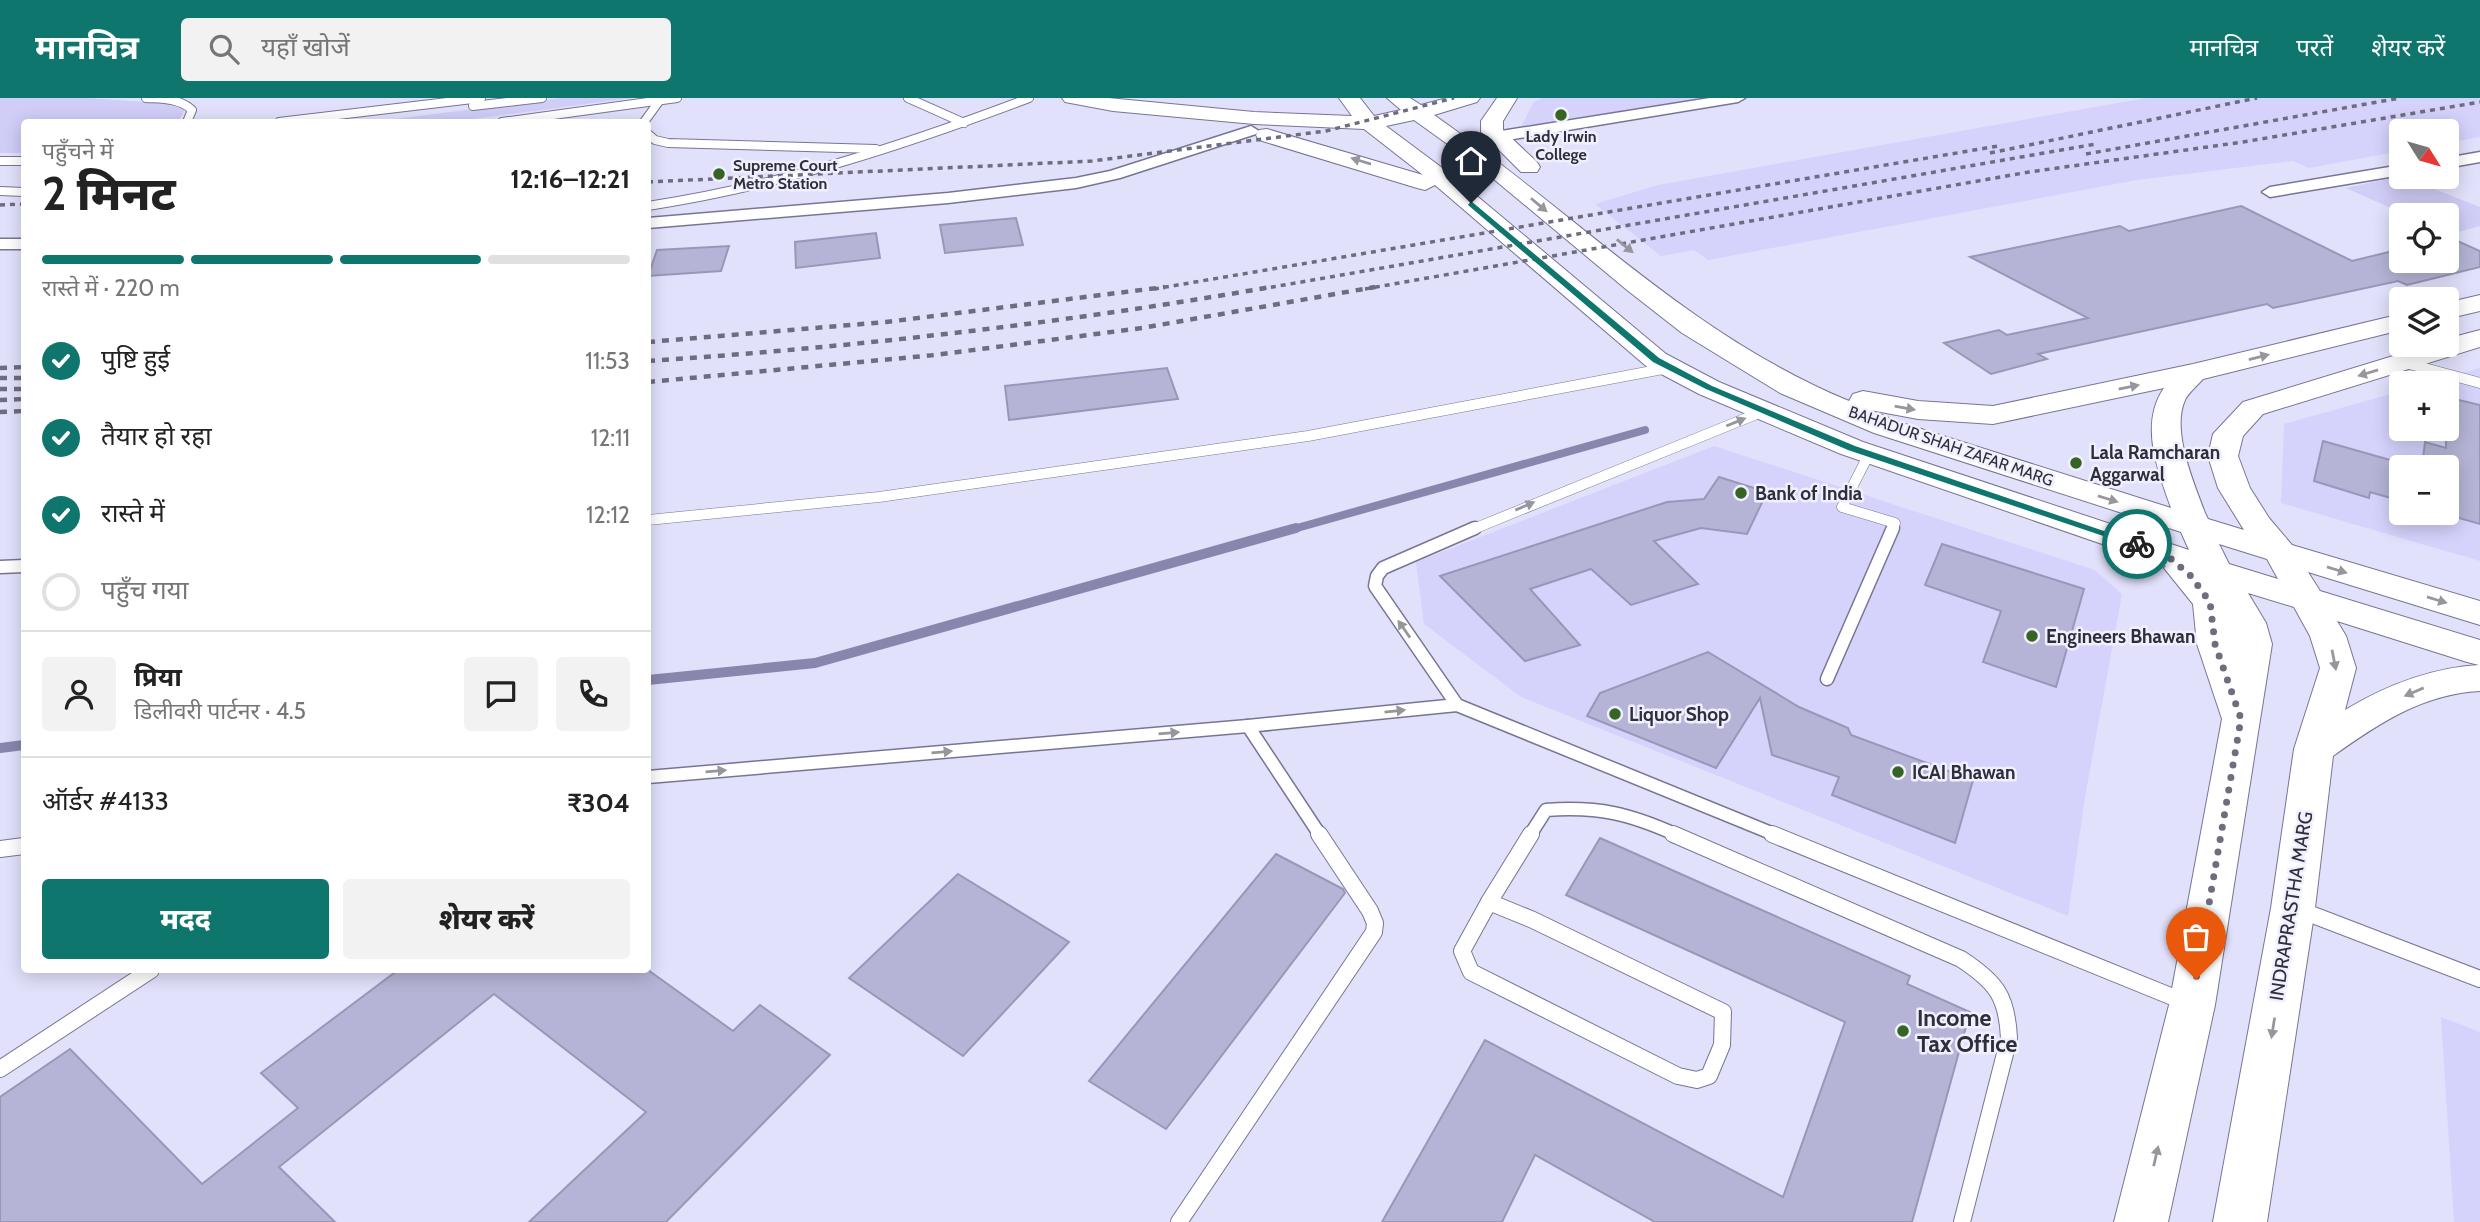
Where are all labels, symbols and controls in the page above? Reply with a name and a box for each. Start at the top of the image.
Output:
search box [181,18,671,81]
text: मानचित्र [35,27,139,67]
icon: search [205,30,243,68]
text: यहाँ खोजें [261,31,350,63]
text: मानचित्र [2190,33,2258,62]
text: परतें [2296,33,2333,62]
text: शेयर करें [2371,33,2445,62]
marker: Lady Irwin College [1553,107,1569,123]
north arrow [2389,119,2459,189]
map controls [2389,119,2459,525]
place label: Lady Irwin College [1525,127,1597,164]
pin [1441,131,1501,203]
text: पहुँचने में [42,137,114,165]
icon: home [1452,142,1490,180]
place label: Supreme Court Metro Station [733,156,838,193]
one-way arrow [1350,156,1371,166]
text: 12:16–12:21 [510,163,630,195]
text: 2 मिनट [42,166,176,222]
marker: Supreme Court Metro Station [711,166,727,182]
one-way arrow [1530,197,1548,212]
button: locate [2389,203,2459,273]
one-way arrow [1616,239,1634,254]
text: रास्ते में · 220 m [42,274,180,302]
button: layers [2389,287,2459,357]
icon: check [42,342,80,380]
text: पुष्टि हुई [101,343,170,375]
text: 11:53 [585,347,630,375]
one-way arrow [2249,351,2271,362]
one-way arrow [2357,368,2378,378]
button: + [2389,371,2459,441]
one-way arrow [2118,381,2140,392]
street label: BAHADUR SHAH ZAFAR MARG [1846,402,2056,490]
one-way arrow [1894,402,1916,413]
one-way arrow [1726,416,1747,427]
icon: check [42,419,80,457]
text: तैयार हो रहा [101,420,212,452]
text: 12:11 [591,424,630,452]
place label: Lala Ramcharan Aggarwal [2090,441,2220,486]
marker: Lala Ramcharan Aggarwal [2068,455,2084,471]
button: − [2389,455,2459,525]
place label: Bank of India [1755,482,1863,505]
marker: Bank of India [1733,485,1749,501]
one-way arrow [2098,495,2119,505]
icon: check [42,496,80,534]
text: रास्ते में [101,497,165,529]
text: 12:12 [586,501,630,529]
one-way arrow [1515,501,1536,512]
courier [2102,509,2172,579]
icon: bike [2118,525,2156,563]
one-way arrow [2327,565,2348,575]
text: पहुँच गया [101,574,188,606]
one-way arrow [2427,595,2448,605]
one-way arrow [1397,620,1411,638]
place label: Engineers Bhawan [2046,625,2195,648]
marker: Engineers Bhawan [2024,628,2040,644]
one-way arrow [2329,649,2340,671]
button: person [42,657,116,731]
button: chat [464,657,538,731]
button: phone [556,657,630,731]
text: प्रिया [134,661,182,693]
one-way arrow [2404,686,2424,698]
text: डिलीवरी पार्टनर · 4.5 [134,697,306,725]
place label: Liquor Shop [1629,703,1729,726]
one-way arrow [1385,706,1407,717]
marker: Liquor Shop [1607,706,1623,722]
one-way arrow [1158,727,1180,738]
one-way arrow [931,746,953,757]
place label: ICAI Bhawan [1912,761,2016,784]
marker: ICAI Bhawan [1890,764,1906,780]
one-way arrow [705,765,727,776]
text: ऑर्डर #4133 [42,785,169,817]
text: ₹304 [567,787,630,819]
street label: INDRAPRASTHA MARG [2265,810,2317,1002]
button: मदद [42,879,329,959]
button: शेयर करें [343,879,630,959]
pin [2166,907,2226,979]
icon: bag [2177,918,2215,956]
place label: Income Tax Office [1917,1004,2018,1058]
one-way arrow [2267,1017,2278,1039]
marker: Income Tax Office [1895,1023,1911,1039]
one-way arrow [2151,1144,2162,1166]

